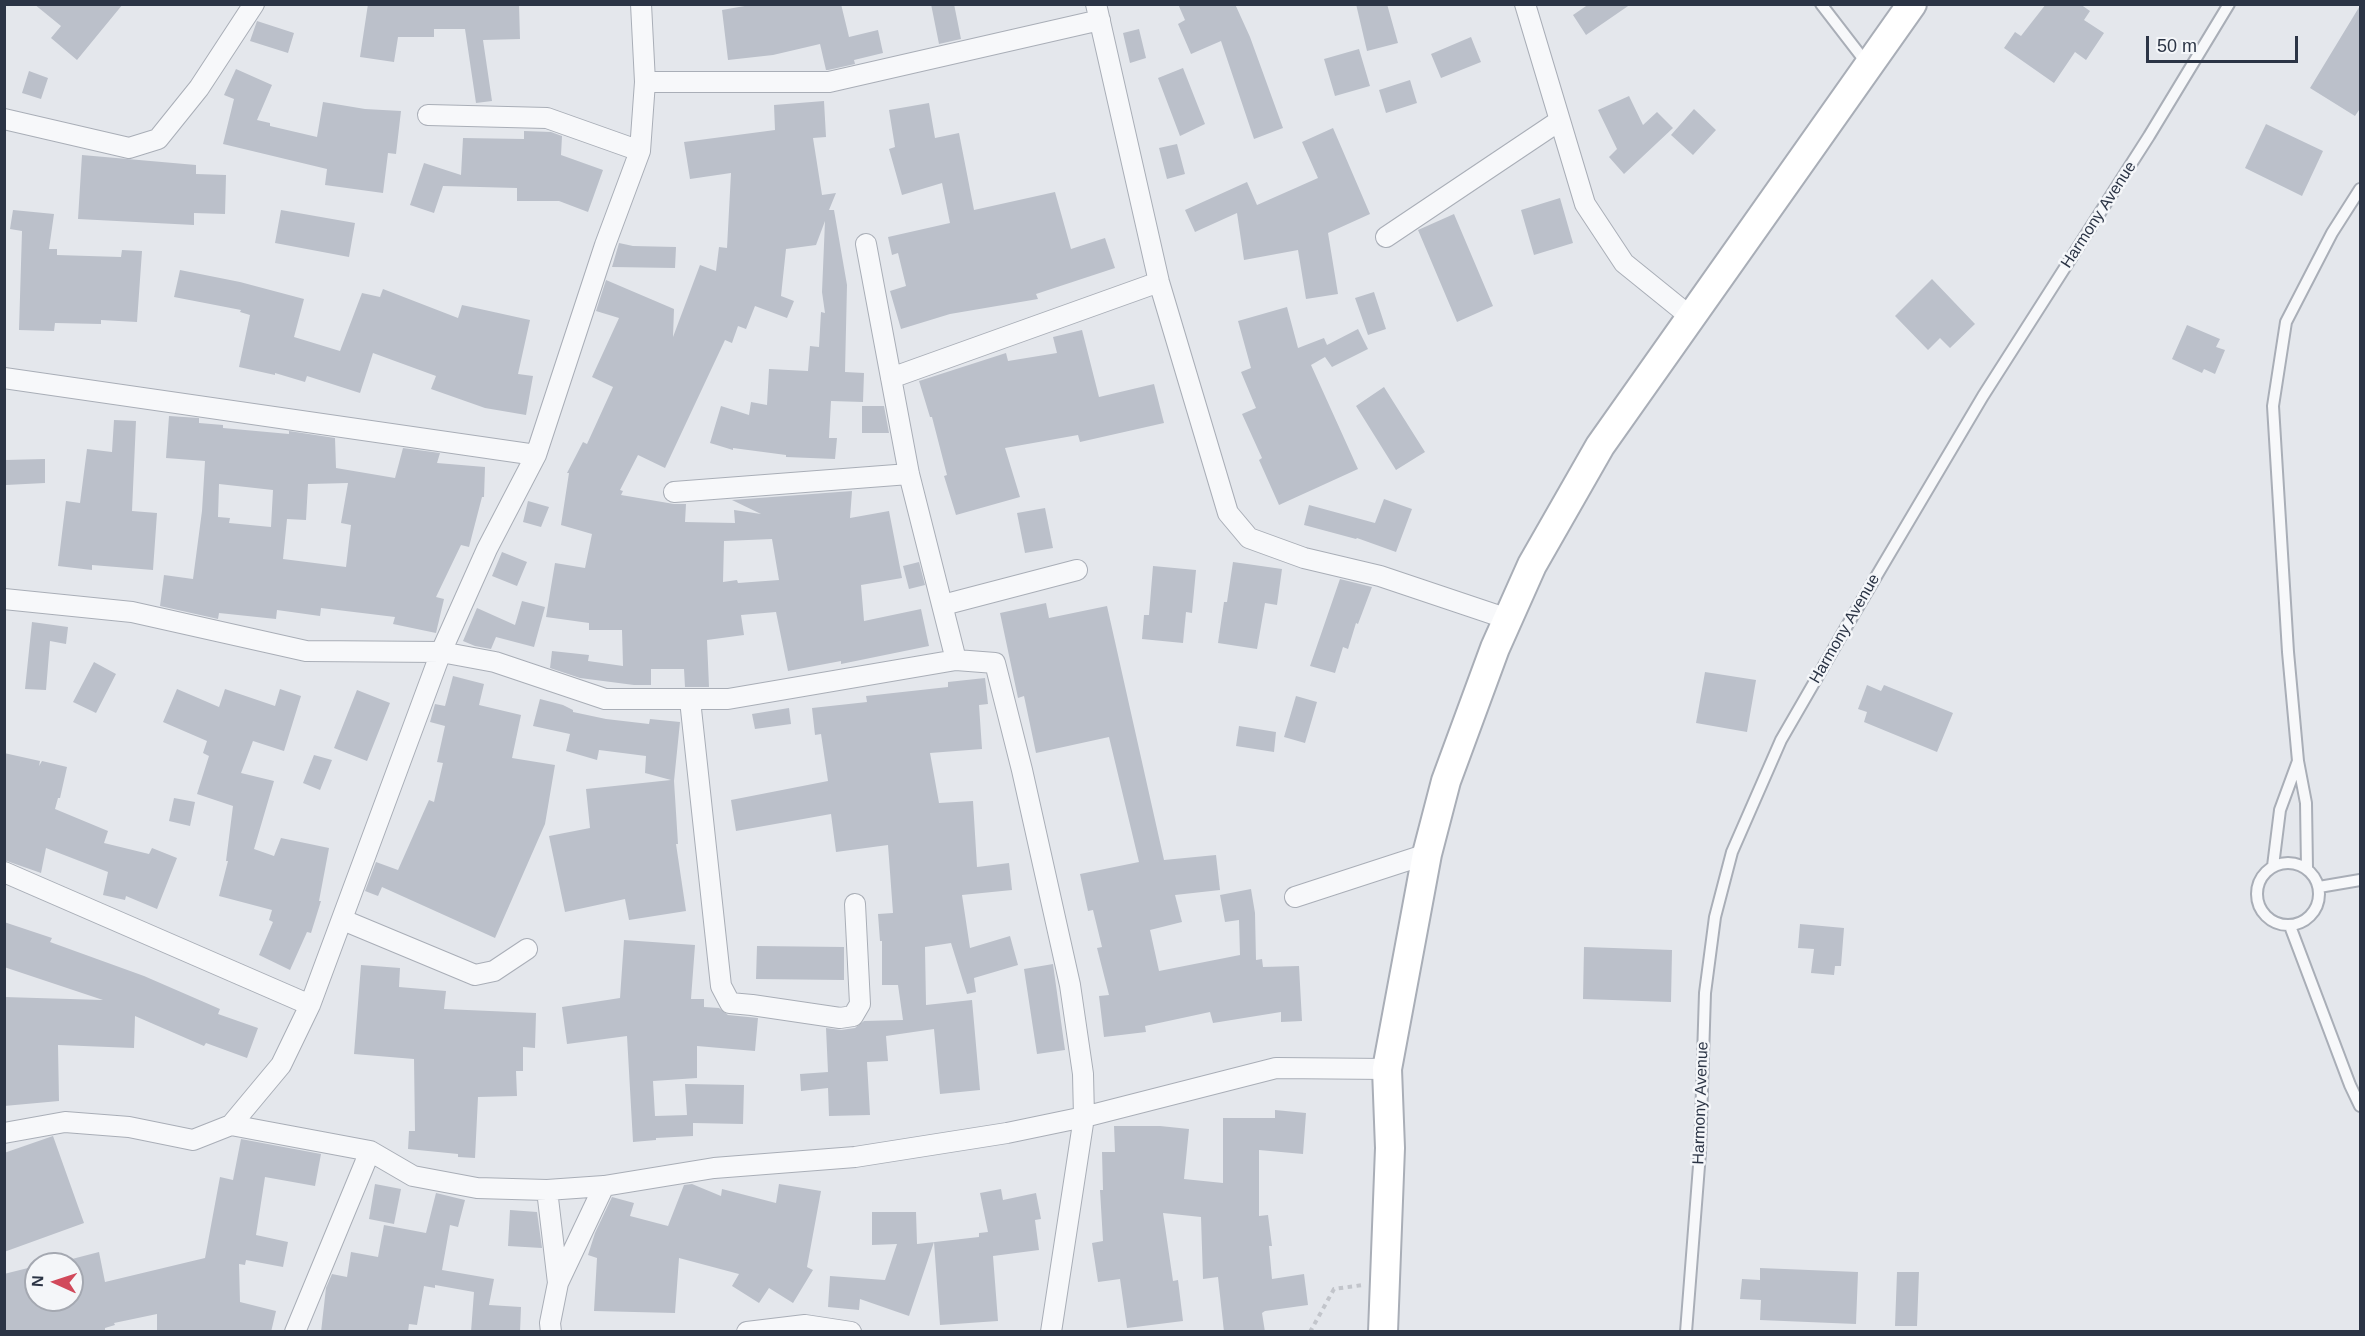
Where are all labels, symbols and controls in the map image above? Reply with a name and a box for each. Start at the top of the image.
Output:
scale bar [2149,24,2300,62]
text: 50 m [2157,36,2197,56]
street label: Harmony Avenue [2057,158,2141,272]
street label: Harmony Avenue [1806,571,1884,687]
street label: Harmony Avenue [1689,1041,1713,1165]
north arrow [24,1252,84,1312]
text: N [29,1275,46,1287]

